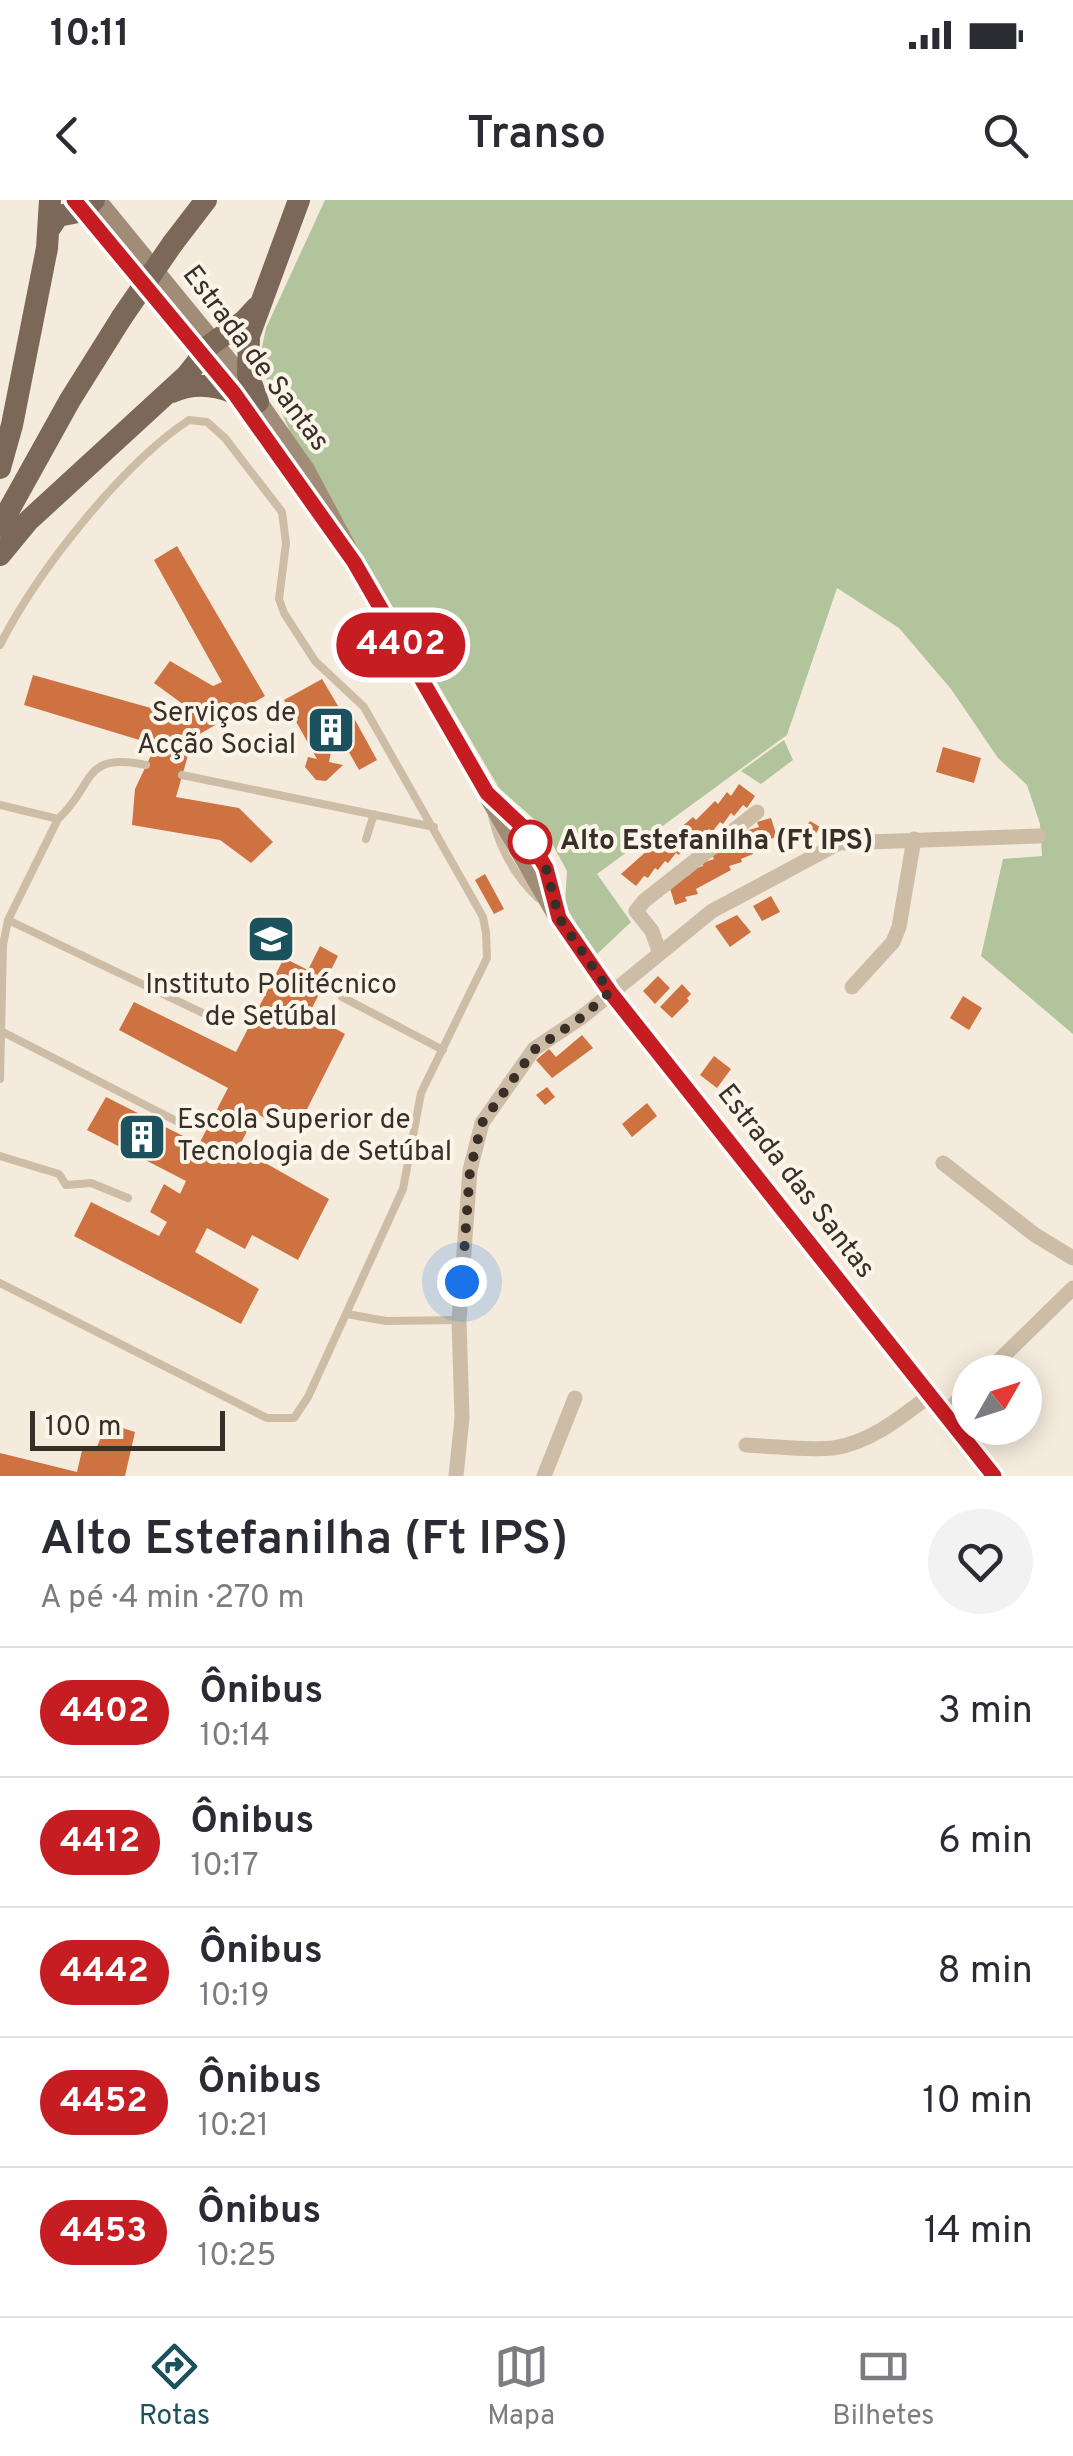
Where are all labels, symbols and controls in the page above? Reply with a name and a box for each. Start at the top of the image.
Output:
text: 10:11 [50,11,130,60]
text: Transo [467,107,606,164]
icon: back [40,108,95,163]
icon: search [978,108,1033,163]
street label: Estrada de Santas [173,259,337,459]
line badge: 4402 [331,612,471,678]
text: 4402 [356,623,446,667]
place label: Serviços de Acção Social [137,696,296,764]
building icon: Serviços de Acção Social [305,704,357,756]
marker: Alto Estefanilha (Ft IPS) [509,821,551,863]
place label: Alto Estefanilha (Ft IPS) [560,824,873,860]
school or university icon: Instituto Politécnico de Setúbal [245,913,297,965]
place label: Instituto Politécnico de Setúbal [145,968,397,1036]
street label: Estrada das Santas [708,1078,882,1286]
place label: Escola Superior de Tecnologia de Setúbal [177,1103,452,1171]
building icon: Escola Superior de Tecnologia de Setúbal [116,1111,168,1163]
your location [437,1257,487,1307]
north arrow [952,1355,1042,1445]
map controls [952,1355,1042,1445]
scale bar [30,1406,225,1450]
text: 100 m [45,1410,121,1446]
button: heart [928,1509,1033,1614]
text: Alto Estefanilha (Ft IPS) [40,1511,568,1571]
text: A pé · 4 min · 270 m [40,1579,305,1619]
text: Ônibus [199,1668,323,1717]
text: 3 min [938,1688,1033,1737]
text: 4402 [60,1690,149,1734]
text: 10:14 [199,1717,270,1757]
text: Ônibus [190,1798,314,1847]
text: 6 min [938,1818,1033,1867]
text: 4412 [60,1820,140,1864]
text: 10:17 [190,1847,259,1887]
text: Ônibus [199,1928,323,1977]
text: 8 min [938,1948,1033,1997]
text: 4442 [60,1950,149,1994]
text: 10:19 [199,1977,270,2017]
text: Ônibus [198,2058,322,2107]
text: 10 min [922,2078,1033,2127]
text: 4452 [60,2080,148,2124]
text: 10:21 [198,2107,269,2147]
text: Ônibus [197,2188,321,2237]
text: 14 min [924,2208,1033,2257]
text: 4453 [60,2210,147,2254]
text: 10:25 [197,2237,276,2277]
tab: Rotas [139,2339,210,2435]
tab: Mapa [487,2339,555,2435]
tab: Bilhetes [832,2339,934,2435]

